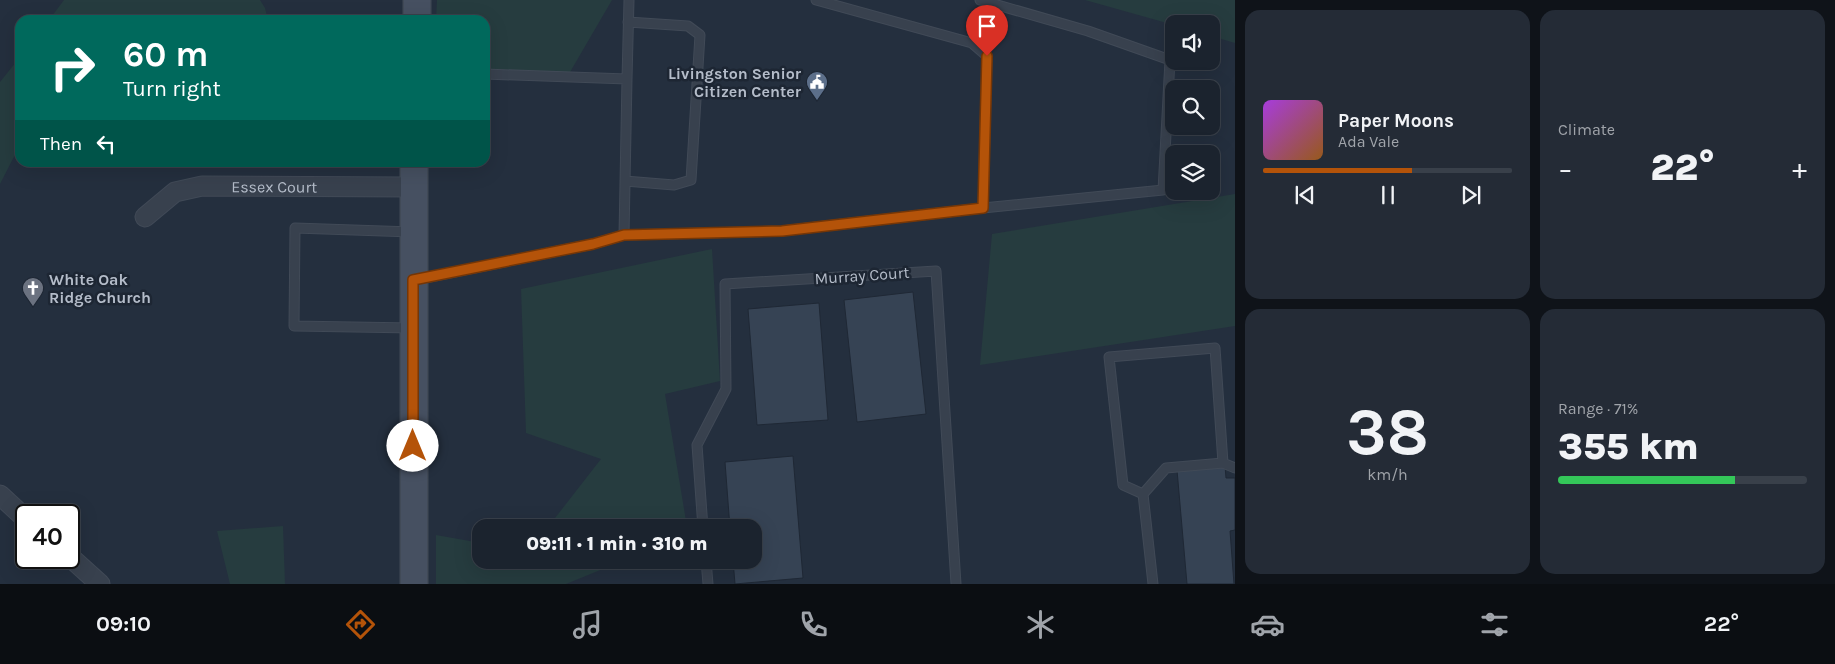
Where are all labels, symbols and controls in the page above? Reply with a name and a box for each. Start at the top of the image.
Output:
pin [966,5,1008,56]
icon: arrive [973,12,1001,40]
map controls [1165,15,1220,200]
button: sound [1165,15,1220,70]
text: 60 m [123,34,208,75]
icon: right [40,35,105,100]
place label: Livingston Senior Citizen Center [668,64,802,101]
public building icon: Livingston Senior Citizen Center [805,70,829,101]
text: Turn right [123,76,221,102]
button: search [1165,80,1220,135]
text: Paper Moons [1338,110,1454,132]
text: Climate [1558,120,1615,139]
icon: left [92,130,120,158]
text: Ada Vale [1338,132,1399,151]
text: Then [40,133,82,155]
button: layers [1165,145,1220,200]
text: 22° [1650,145,1715,190]
text: − [1558,152,1573,185]
text: + [1792,152,1807,185]
street label: Essex Court [231,177,317,197]
icon: previous [1291,181,1319,209]
icon: pause [1374,181,1402,209]
icon: next [1457,181,1485,209]
street label: Murray Court [814,263,910,288]
place label: White Oak Ridge Church [49,270,151,307]
church icon: White Oak Ridge Church [21,276,45,307]
text: 38 [1346,394,1429,470]
text: Range · 71% [1558,399,1638,418]
position arrow [386,419,438,471]
text: 355 km [1558,424,1699,469]
text: km/h [1367,465,1408,484]
speed limit sign: 40 [15,504,80,569]
text: 09:11 · 1 min · 310 m [526,533,708,555]
icon: directions [343,607,378,642]
icon: music [570,607,605,642]
icon: phone [796,607,831,642]
icon: climate [1023,607,1058,642]
icon: car [1250,607,1285,642]
icon: filters [1477,607,1512,642]
text: 09:10 [96,611,151,637]
text: 22° [1704,611,1739,637]

